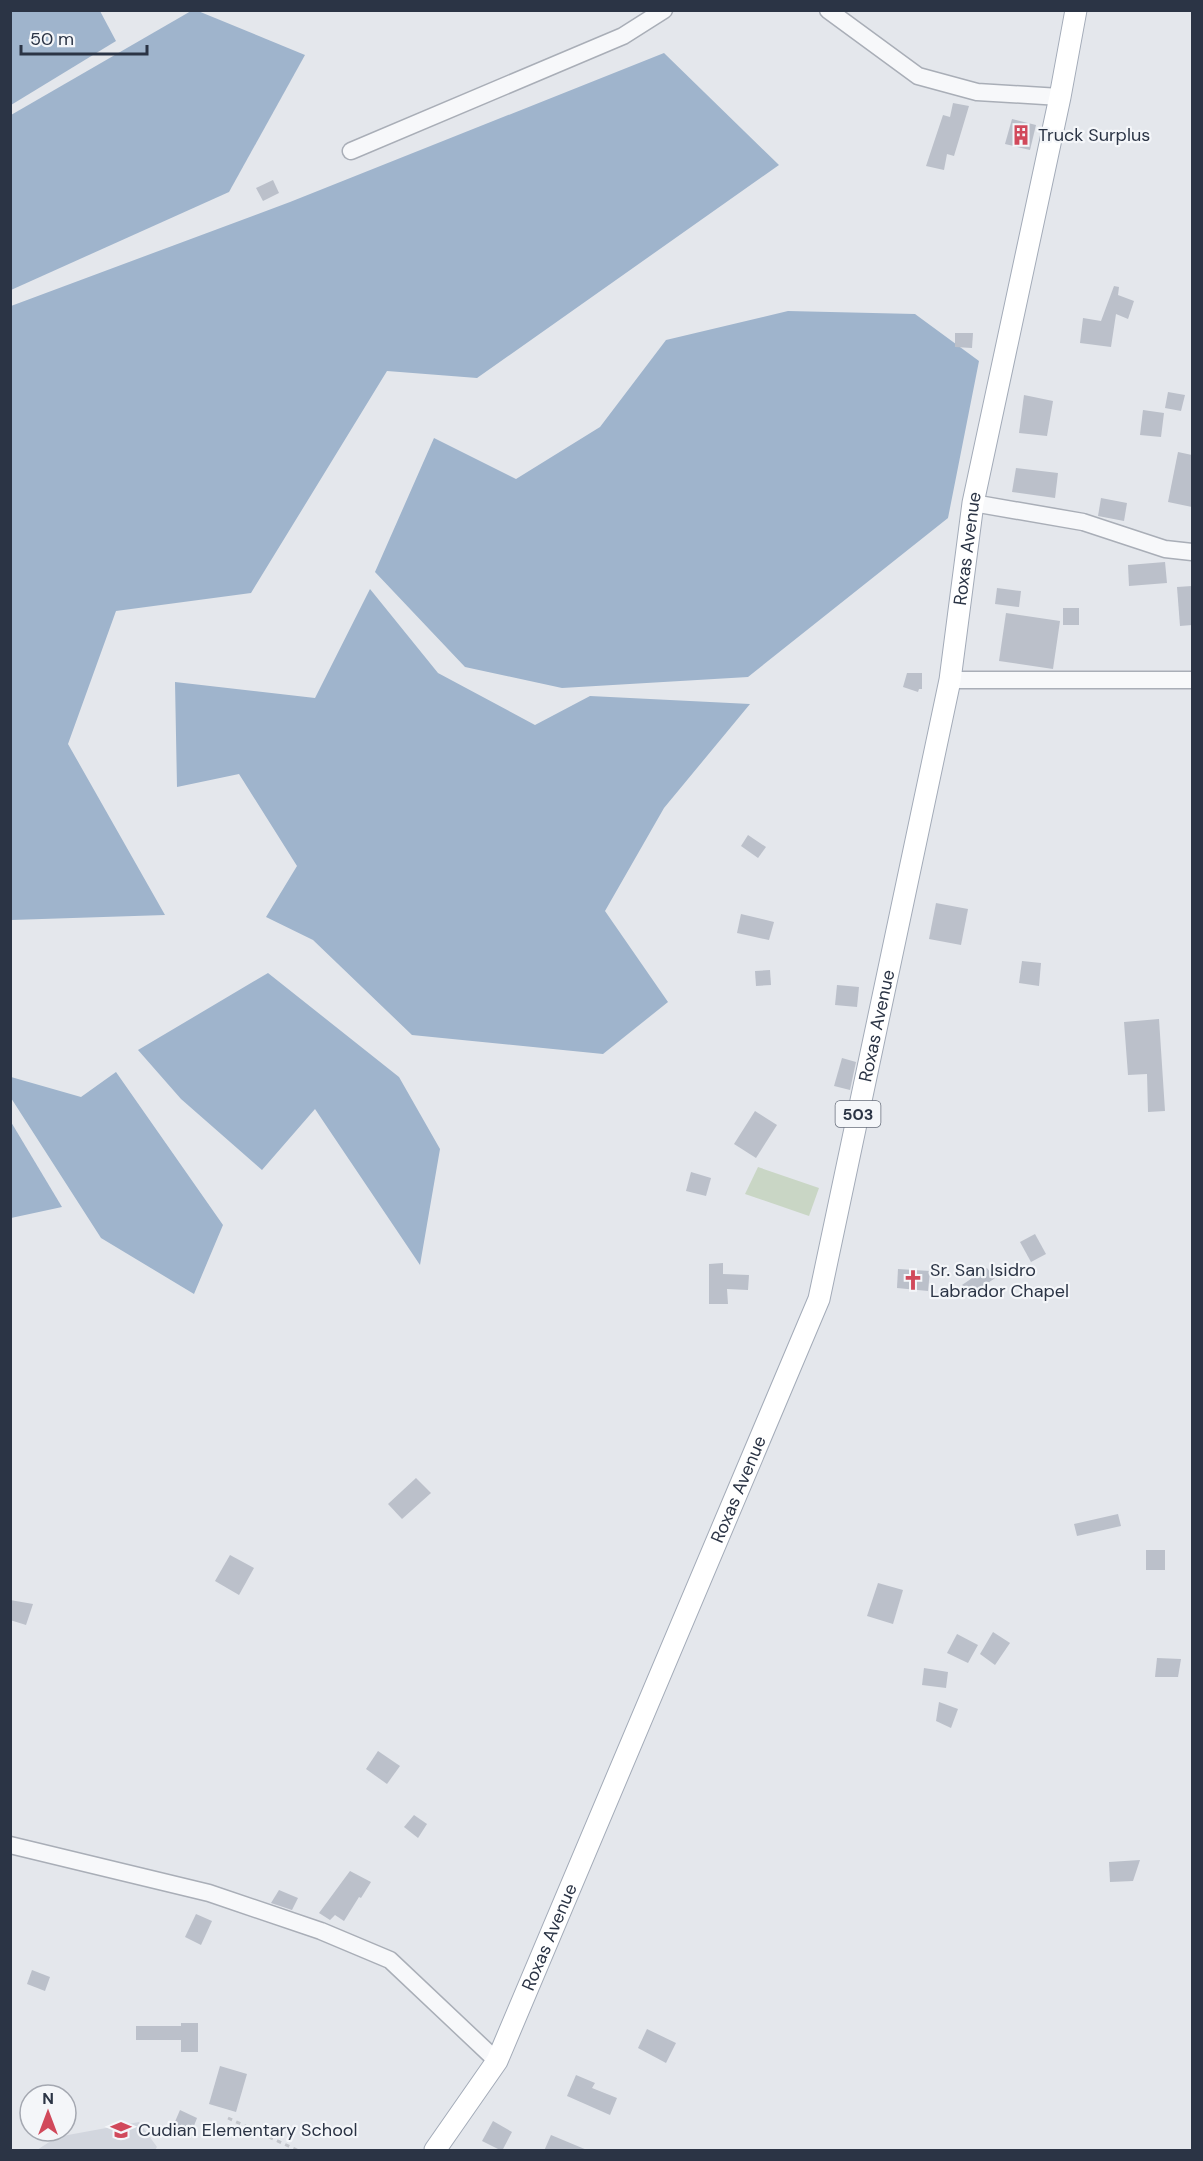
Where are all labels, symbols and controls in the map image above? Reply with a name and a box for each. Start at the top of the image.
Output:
scale bar [21,18,147,56]
text: 50 m [30,27,74,51]
building icon: Truck Surplus [1009,123,1033,147]
place label: Truck Surplus [1038,123,1150,147]
street label: Roxas Avenue [948,490,987,607]
street label: Roxas Avenue [853,967,900,1084]
road number: 503 [836,1101,880,1127]
place label: Sr. San Isidro Labrador Chapel [930,1258,1069,1303]
church icon: Sr. San Isidro Labrador Chapel [901,1268,925,1292]
street label: Roxas Avenue [705,1432,772,1547]
street label: Roxas Avenue [516,1880,583,1994]
north arrow [18,2083,78,2143]
text: N [42,2088,54,2109]
school or university icon: Cudian Elementary School [109,2118,133,2142]
place label: Cudian Elementary School [138,2118,358,2142]

